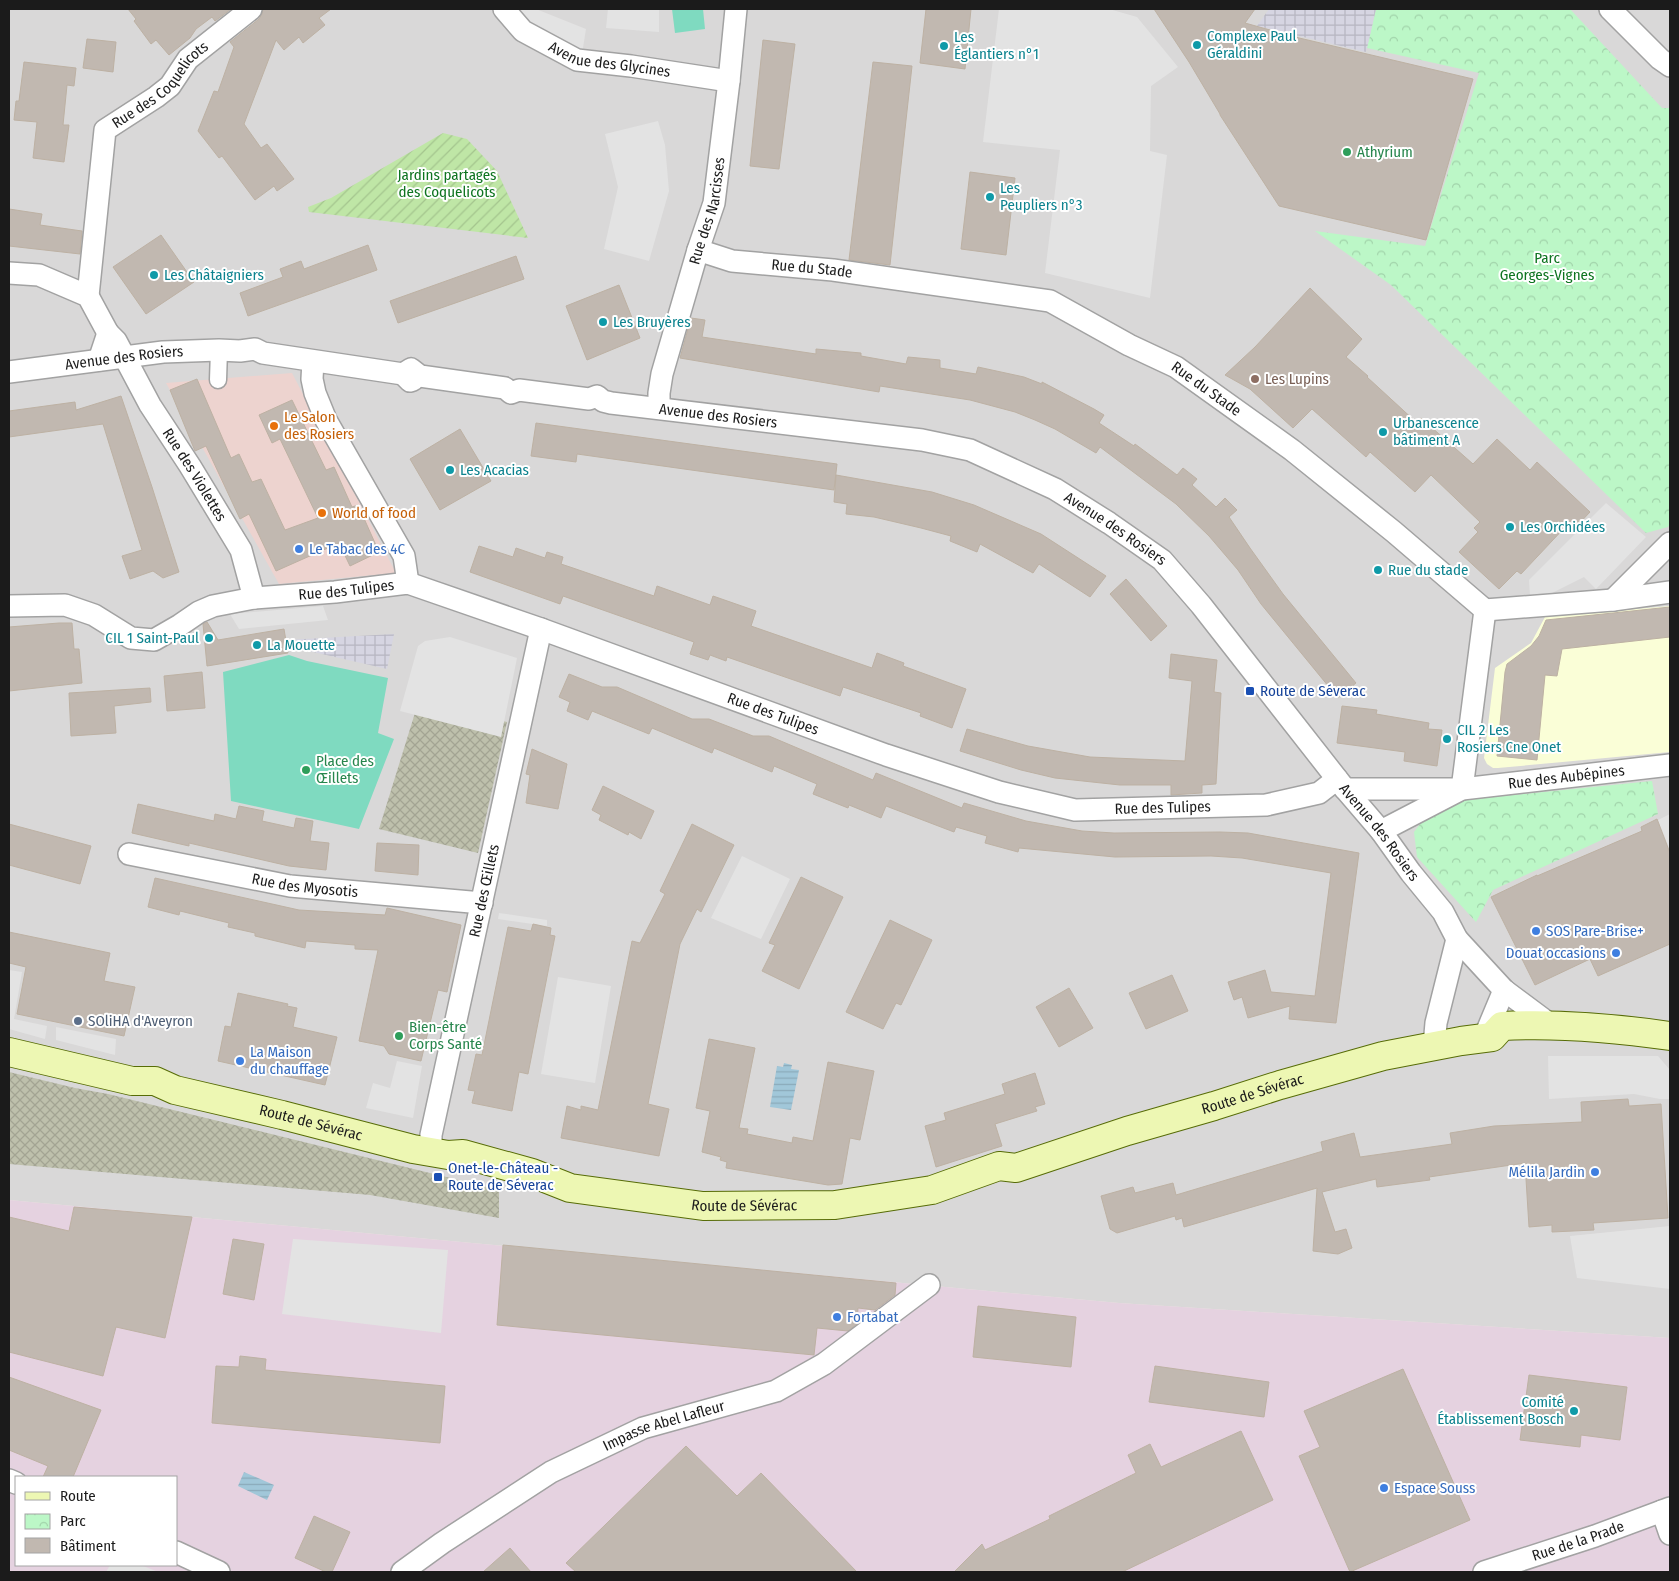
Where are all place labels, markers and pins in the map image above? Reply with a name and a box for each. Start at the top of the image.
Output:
place label: Complexe Paul Géraldini [1207,27,1297,62]
place label: Les Églantiers n°1 [954,28,1039,63]
marker: Complexe Paul Géraldini [1191,39,1203,51]
marker: Les Églantiers n°1 [938,40,950,52]
place label: Athyrium [1357,143,1413,161]
marker: Athyrium [1341,146,1353,158]
place label: Les Peupliers n°3 [1000,179,1083,214]
marker: Les Peupliers n°3 [984,191,996,203]
place label: Les Châtaigniers [164,266,264,284]
marker: Les Châtaigniers [148,269,160,281]
place label: Les Bruyères [613,313,691,331]
marker: Les Bruyères [597,316,609,328]
place label: Les Lupins [1265,370,1329,388]
marker: Les Lupins [1249,373,1261,385]
place label: Le Salon des Rosiers [284,408,354,443]
place label: Urbanescence bâtiment A [1393,414,1479,449]
marker: Le Salon des Rosiers [268,420,280,432]
marker: Urbanescence bâtiment A [1377,426,1389,438]
place label: Les Acacias [460,461,529,479]
marker: Les Acacias [444,464,456,476]
place label: World of food [332,504,416,522]
marker: World of food [316,507,328,519]
place label: Les Orchidées [1520,518,1605,536]
marker: Les Orchidées [1504,521,1516,533]
place label: Le Tabac des 4C [309,540,406,558]
marker: Le Tabac des 4C [293,543,305,555]
place label: Rue du stade [1388,561,1468,579]
marker: Rue du stade [1372,564,1384,576]
place label: CIL 1 Saint-Paul [105,629,199,647]
marker: CIL 1 Saint-Paul [203,632,215,644]
place label: La Mouette [267,636,335,654]
marker: La Mouette [251,639,263,651]
place label: Route de Séverac [1260,682,1366,700]
marker: Route de Séverac [1244,685,1256,697]
place label: CIL 2 Les Rosiers Cne Onet [1457,721,1561,756]
marker: CIL 2 Les Rosiers Cne Onet [1441,733,1453,745]
place label: Place des Œillets [316,752,374,787]
marker: Place des Œillets [300,764,312,776]
place label: SOS Pare-Brise+ [1546,922,1644,940]
marker: SOS Pare-Brise+ [1530,925,1542,937]
place label: Douat occasions [1506,944,1606,962]
marker: Douat occasions [1610,947,1622,959]
place label: SOliHA d'Aveyron [88,1012,193,1030]
marker: SOliHA d'Aveyron [72,1015,84,1027]
place label: Bien-être Corps Santé [409,1018,482,1053]
marker: Bien-être Corps Santé [393,1030,405,1042]
place label: La Maison du chauffage [250,1043,329,1078]
marker: La Maison du chauffage [234,1055,246,1067]
place label: Onet-le-Château - Route de Séverac [448,1159,558,1194]
place label: Mélila Jardin [1508,1163,1585,1181]
marker: Mélila Jardin [1589,1166,1601,1178]
marker: Onet-le-Château - Route de Séverac [432,1171,444,1183]
place label: Fortabat [847,1308,899,1326]
marker: Fortabat [831,1311,843,1323]
place label: Comité Établissement Bosch [1437,1393,1564,1428]
marker: Comité Établissement Bosch [1568,1405,1580,1417]
place label: Espace Souss [1394,1479,1475,1497]
marker: Espace Souss [1378,1482,1390,1494]

